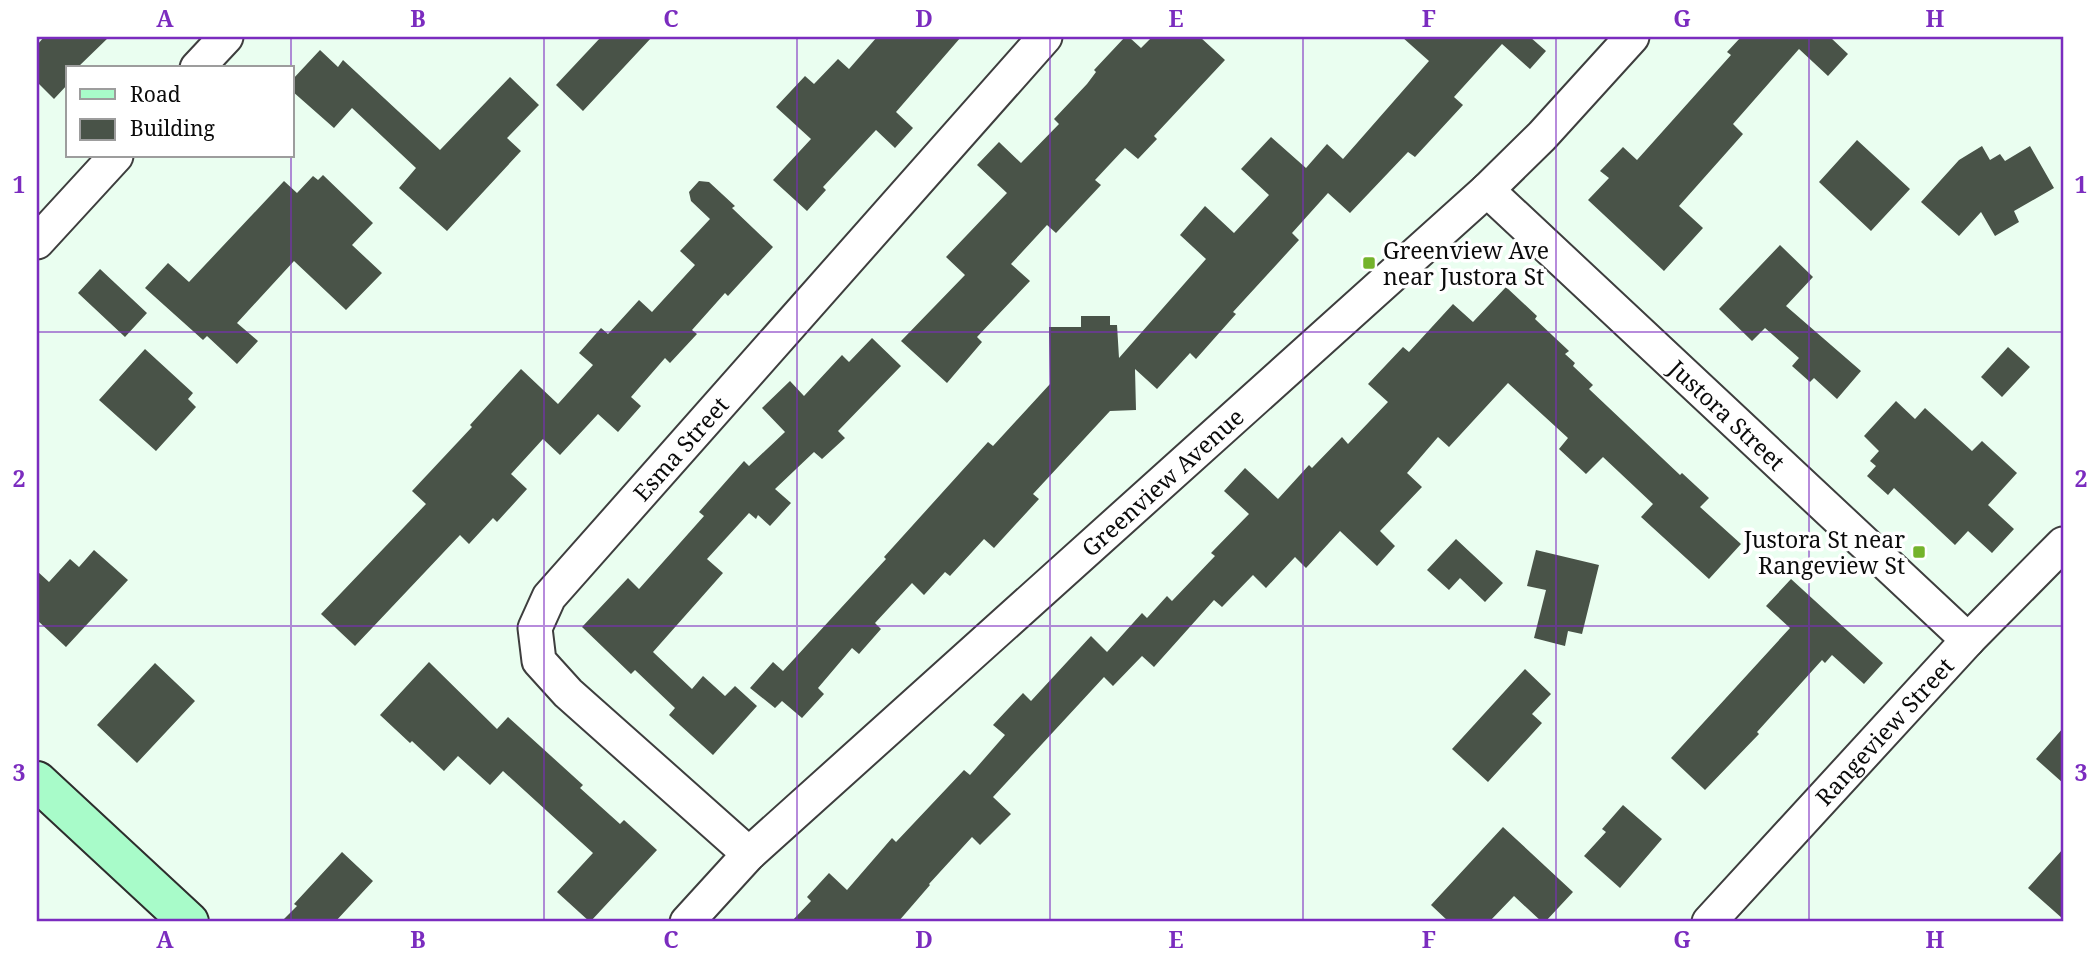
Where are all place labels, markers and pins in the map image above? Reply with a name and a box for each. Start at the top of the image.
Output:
place label: Greenview Ave near Justora St [1383,234,1549,292]
marker: Greenview Ave near Justora St [1361,255,1377,271]
place label: Justora St near Rangeview St [1743,523,1905,581]
marker: Justora St near Rangeview St [1911,544,1927,560]

